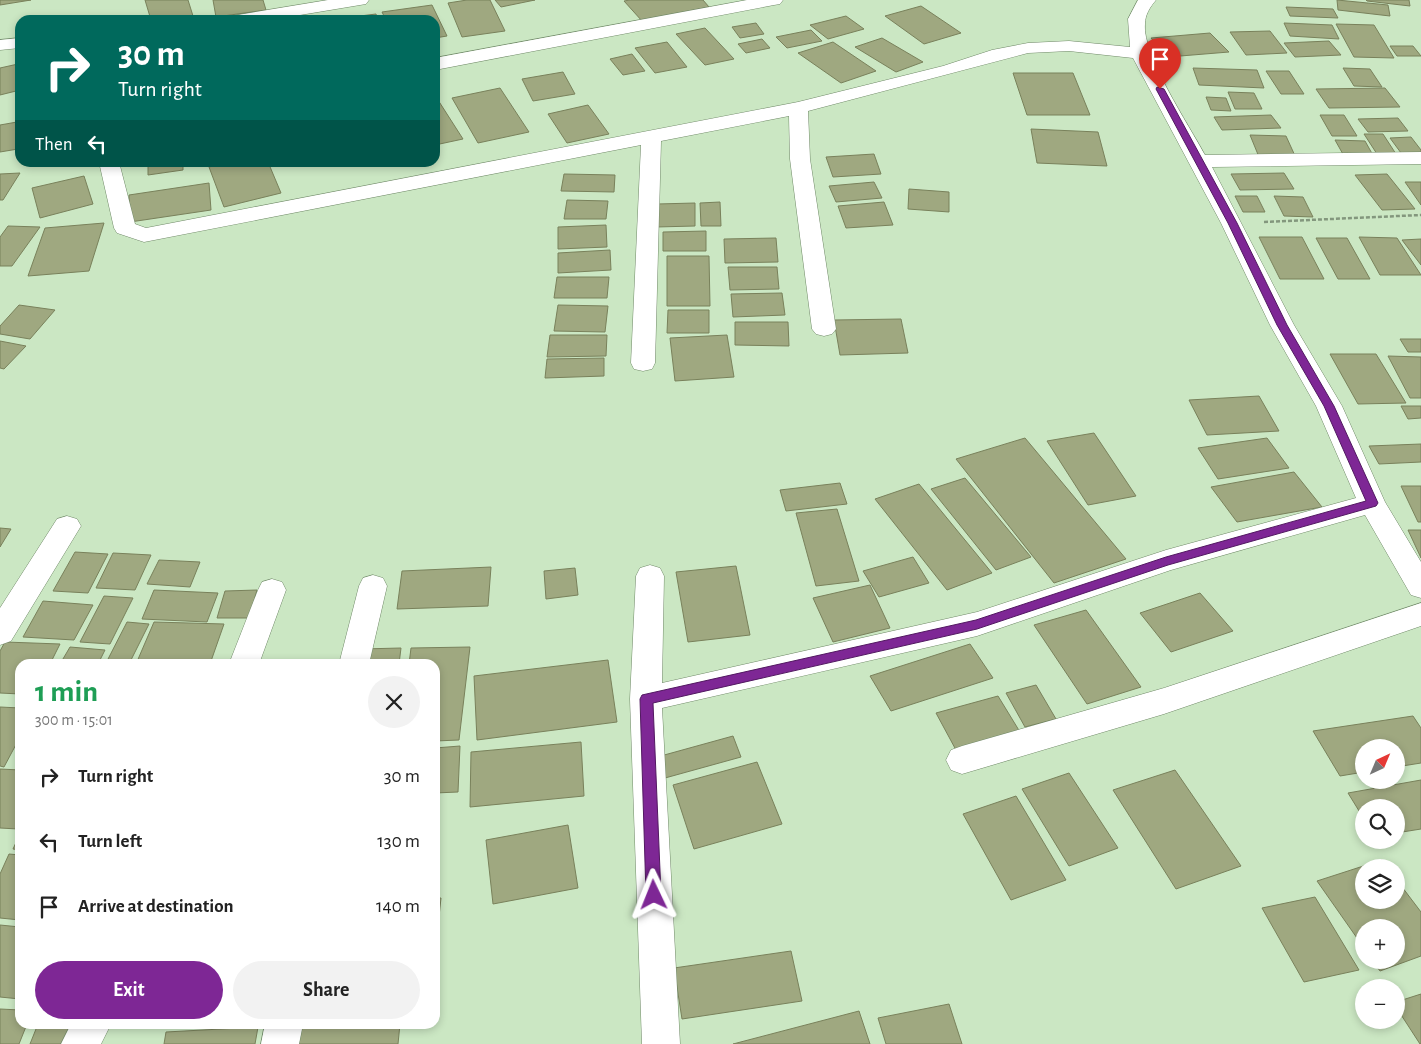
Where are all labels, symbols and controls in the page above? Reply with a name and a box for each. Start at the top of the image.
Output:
icon: right [35,35,100,100]
text: 30 m [118,37,185,72]
pin [1139,38,1181,89]
icon: arrive [1146,45,1174,73]
text: Turn right [118,78,202,100]
icon: left [83,130,111,158]
text: Then [35,135,73,154]
button: close [368,676,420,728]
text: 1 min [35,677,98,707]
text: 300 m · 15:01 [35,712,113,728]
north arrow [1355,739,1405,789]
map controls [1355,739,1405,1029]
icon: right [35,763,63,791]
text: Turn right [78,767,153,786]
text: 30 m [384,767,420,786]
button: search [1355,799,1405,849]
icon: left [35,828,63,856]
text: Turn left [78,832,142,851]
text: 130 m [377,832,420,851]
button: layers [1355,859,1405,909]
position arrow [627,868,679,920]
icon: arrive [35,893,63,921]
text: Arrive at destination [78,897,234,916]
text: 140 m [376,897,420,916]
button: + [1355,919,1405,969]
button: Exit [35,961,223,1019]
button: Share [233,961,420,1019]
button: − [1355,979,1405,1029]

